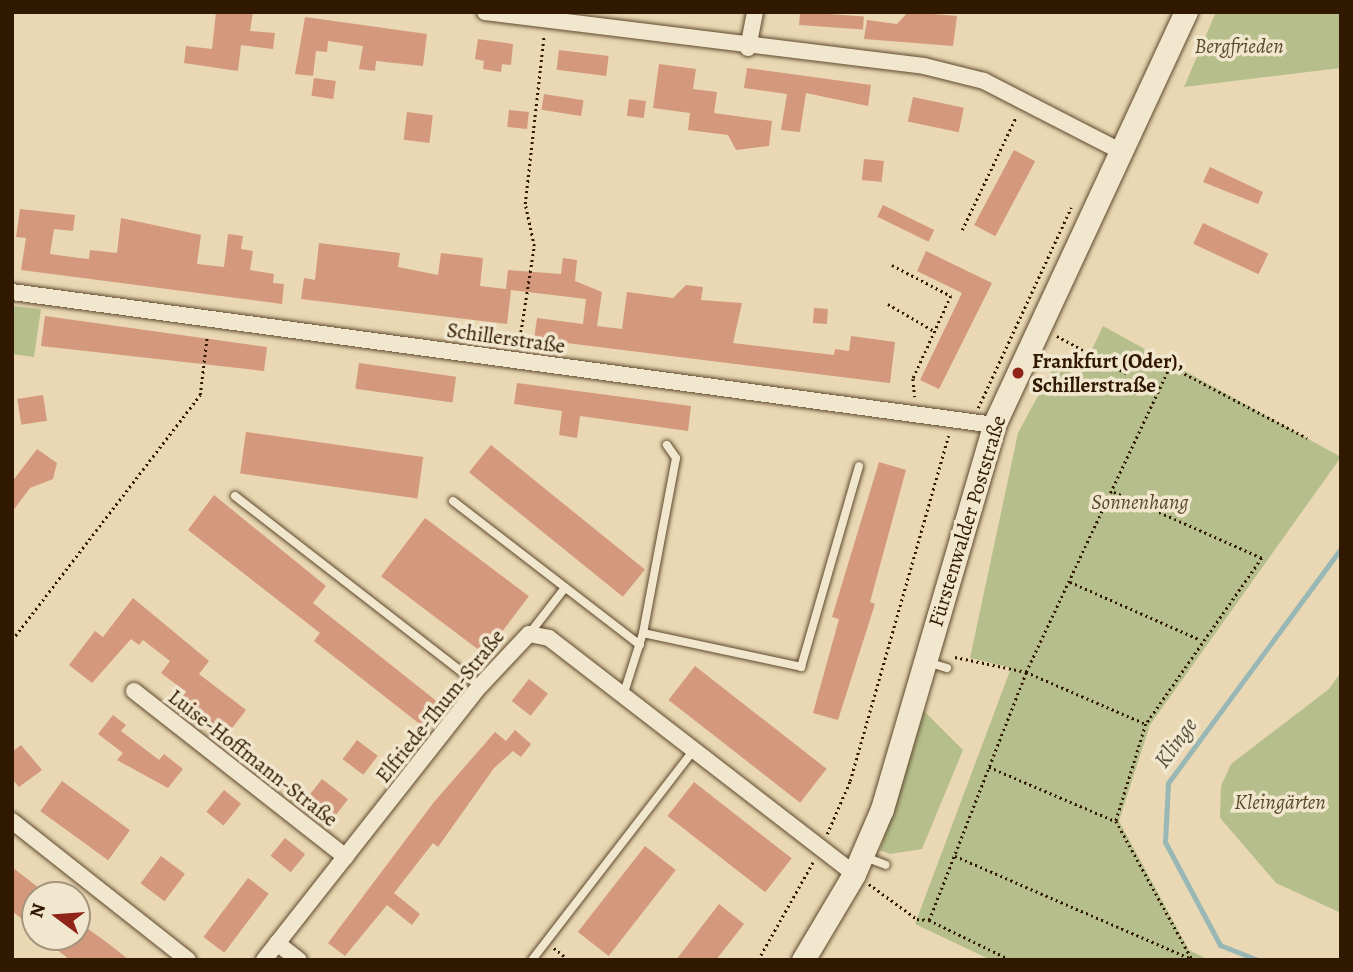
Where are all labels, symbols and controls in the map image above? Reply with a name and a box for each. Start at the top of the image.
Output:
park label: Bergfrieden [1194,33,1284,59]
street label: Schillerstraße [445,317,567,359]
place label: Frankfurt (Oder), Schillerstraße [1032,348,1183,398]
marker: Frankfurt (Oder), Schillerstraße [1010,365,1026,381]
street label: Fürstenwalder Poststraße [923,412,1011,630]
park label: Sonnenhang [1091,489,1189,515]
street label: Elfriede-Thum-Straße [370,624,510,788]
street label: Luise-Hoffmann-Straße [163,684,343,832]
water label: Klinge [1149,712,1203,774]
park label: Kleingärten [1234,789,1326,815]
north arrow [21,881,91,951]
text: N [23,901,52,921]

